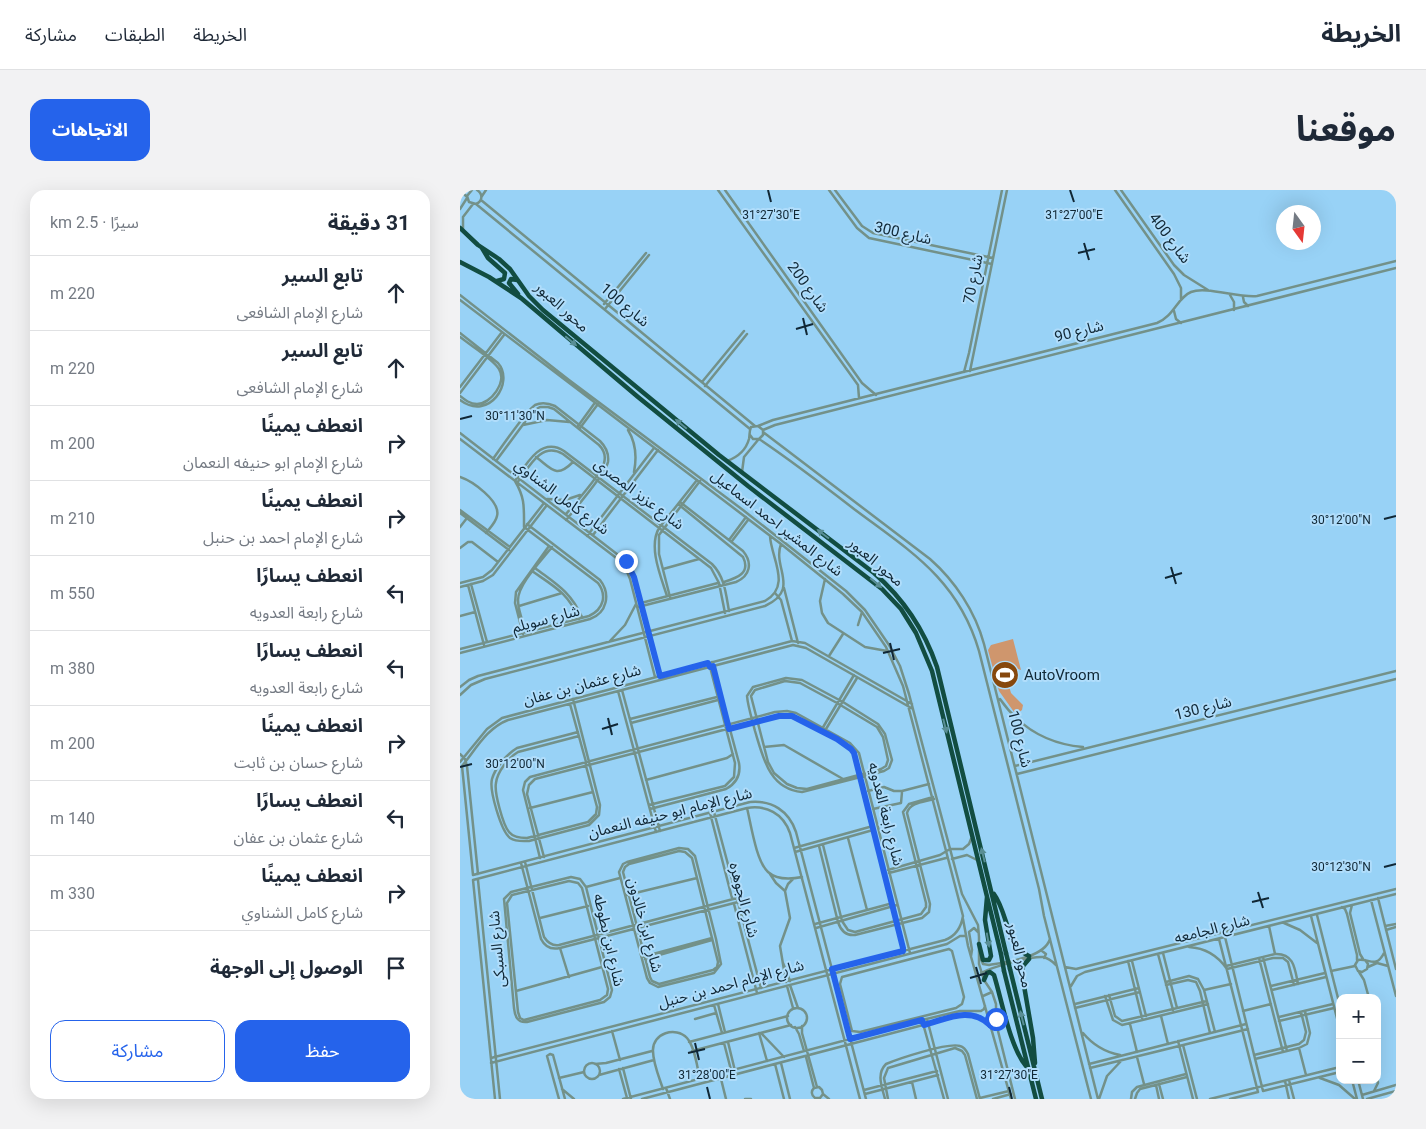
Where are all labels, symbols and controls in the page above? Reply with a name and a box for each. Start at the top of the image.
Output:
text: الخريطة [1321,20,1401,48]
text: مشاركة [25,24,77,45]
text: الطبقات [105,24,165,45]
text: الخريطة [193,24,247,45]
button: الاتجاهات [30,99,150,161]
text: موقعنا [1296,109,1396,150]
north arrow [1276,205,1321,250]
text: 31°27'30"E [742,208,800,222]
text: 31°27'00"E [1045,208,1103,222]
street label: شارع 400 [1143,209,1195,269]
text: 31 دقيقة [328,211,410,235]
text: سيرًا · 2.5 km [50,213,139,232]
street label: شارع 300 [872,218,934,251]
street label: شارع 70 [959,253,990,306]
street label: شارع 200 [781,258,833,318]
text: تابع السير [282,264,363,287]
street label: محور العبور [530,277,593,336]
icon: ahead [382,279,410,307]
street label: شارع 100 [595,279,653,333]
text: 220 m [50,284,95,303]
text: شارع الإمام الشافعى [236,303,363,322]
street label: شارع 90 [1053,316,1106,349]
one-way arrow [564,335,577,346]
text: تابع السير [282,339,363,362]
icon: ahead [382,354,410,382]
text: 220 m [50,359,95,378]
text: شارع الإمام الشافعى [236,378,363,397]
text: 30°11'30"N [485,409,545,423]
text: انعطف يمينًا [261,414,363,437]
one-way arrow [674,418,687,429]
icon: right [382,429,410,457]
text: 200 m [50,434,95,453]
text: شارع الإمام ابو حنيفه النعمان [183,453,363,472]
street label: شارع عزيز المصرى [589,454,688,536]
street label: شارع كامل الشناوي [509,456,613,541]
street label: شارع المشير احمد اسماعيل [706,466,847,583]
text: انعطف يمينًا [261,489,363,512]
icon: right [382,504,410,532]
text: 210 m [50,509,95,528]
text: 30°12'00"N [1311,513,1371,527]
text: شارع الإمام احمد بن حنبل [203,528,363,547]
one-way arrow [816,529,829,540]
street label: محور العبور [844,533,907,590]
route end [615,550,638,573]
text: انعطف يسارًا [256,564,363,587]
one-way arrow [869,578,882,589]
icon: left [382,579,410,607]
text: 550 m [50,584,95,603]
street label: شارع سويلم [510,601,583,640]
text: شارع رابعة العدويه [250,603,363,622]
text: انعطف يسارًا [256,639,363,662]
icon: left [382,654,410,682]
text: 380 m [50,659,95,678]
sports icon: AutoVroom [990,660,1020,690]
street label: شارع عثمان بن عفان [521,661,644,712]
place label: AutoVroom [1024,666,1100,684]
text: شارع رابعة العدويه [250,678,363,697]
street label: شارع 130 [1173,692,1234,727]
street label: شارع 100 [1001,709,1036,770]
text: انعطف يمينًا [261,714,363,737]
one-way arrow [941,719,949,734]
icon: right [382,729,410,757]
text: 200 m [50,734,95,753]
text: شارع حسان بن ثابت [234,753,363,772]
text: 30°12'00"N [485,757,545,771]
street label: شارع رابعة العدويه [862,760,908,869]
street label: شارع الإمام ابو حنيفه النعمان [586,784,755,845]
text: انعطف يسارًا [256,789,363,812]
icon: left [382,804,410,832]
text: 140 m [50,809,95,828]
text: شارع عثمان بن عفان [233,828,363,847]
one-way arrow [979,847,987,862]
street label: شارع الجوهره [722,860,763,941]
text: 30°12'30"N [1311,860,1371,874]
text: انعطف يمينًا [261,864,363,887]
street label: شارع ابن خالدون [621,876,666,975]
icon: right [382,879,410,907]
text: 330 m [50,884,95,903]
street label: شارع ابن بطوطه [587,892,628,989]
text: شارع كامل الشناوي [242,903,363,922]
street label: شارع السبكى [485,909,512,988]
street label: شارع الجامعه [1172,911,1253,950]
street label: محور العبور [1003,919,1036,990]
one-way arrow [985,932,993,948]
icon: arrive [382,954,410,982]
text: الوصول إلى الوجهة [210,956,363,979]
street label: شارع الإمام احمد بن حنبل [656,956,807,1015]
map controls [1336,994,1381,1084]
button: + [1336,994,1381,1039]
route start [985,1008,1008,1031]
one-way arrow [1018,1010,1026,1025]
button: مشاركة [50,1020,225,1082]
button: حفظ [235,1020,410,1082]
button: − [1336,1039,1381,1084]
text: 31°28'00"E [678,1068,736,1082]
text: 31°27'30"E [980,1068,1038,1082]

